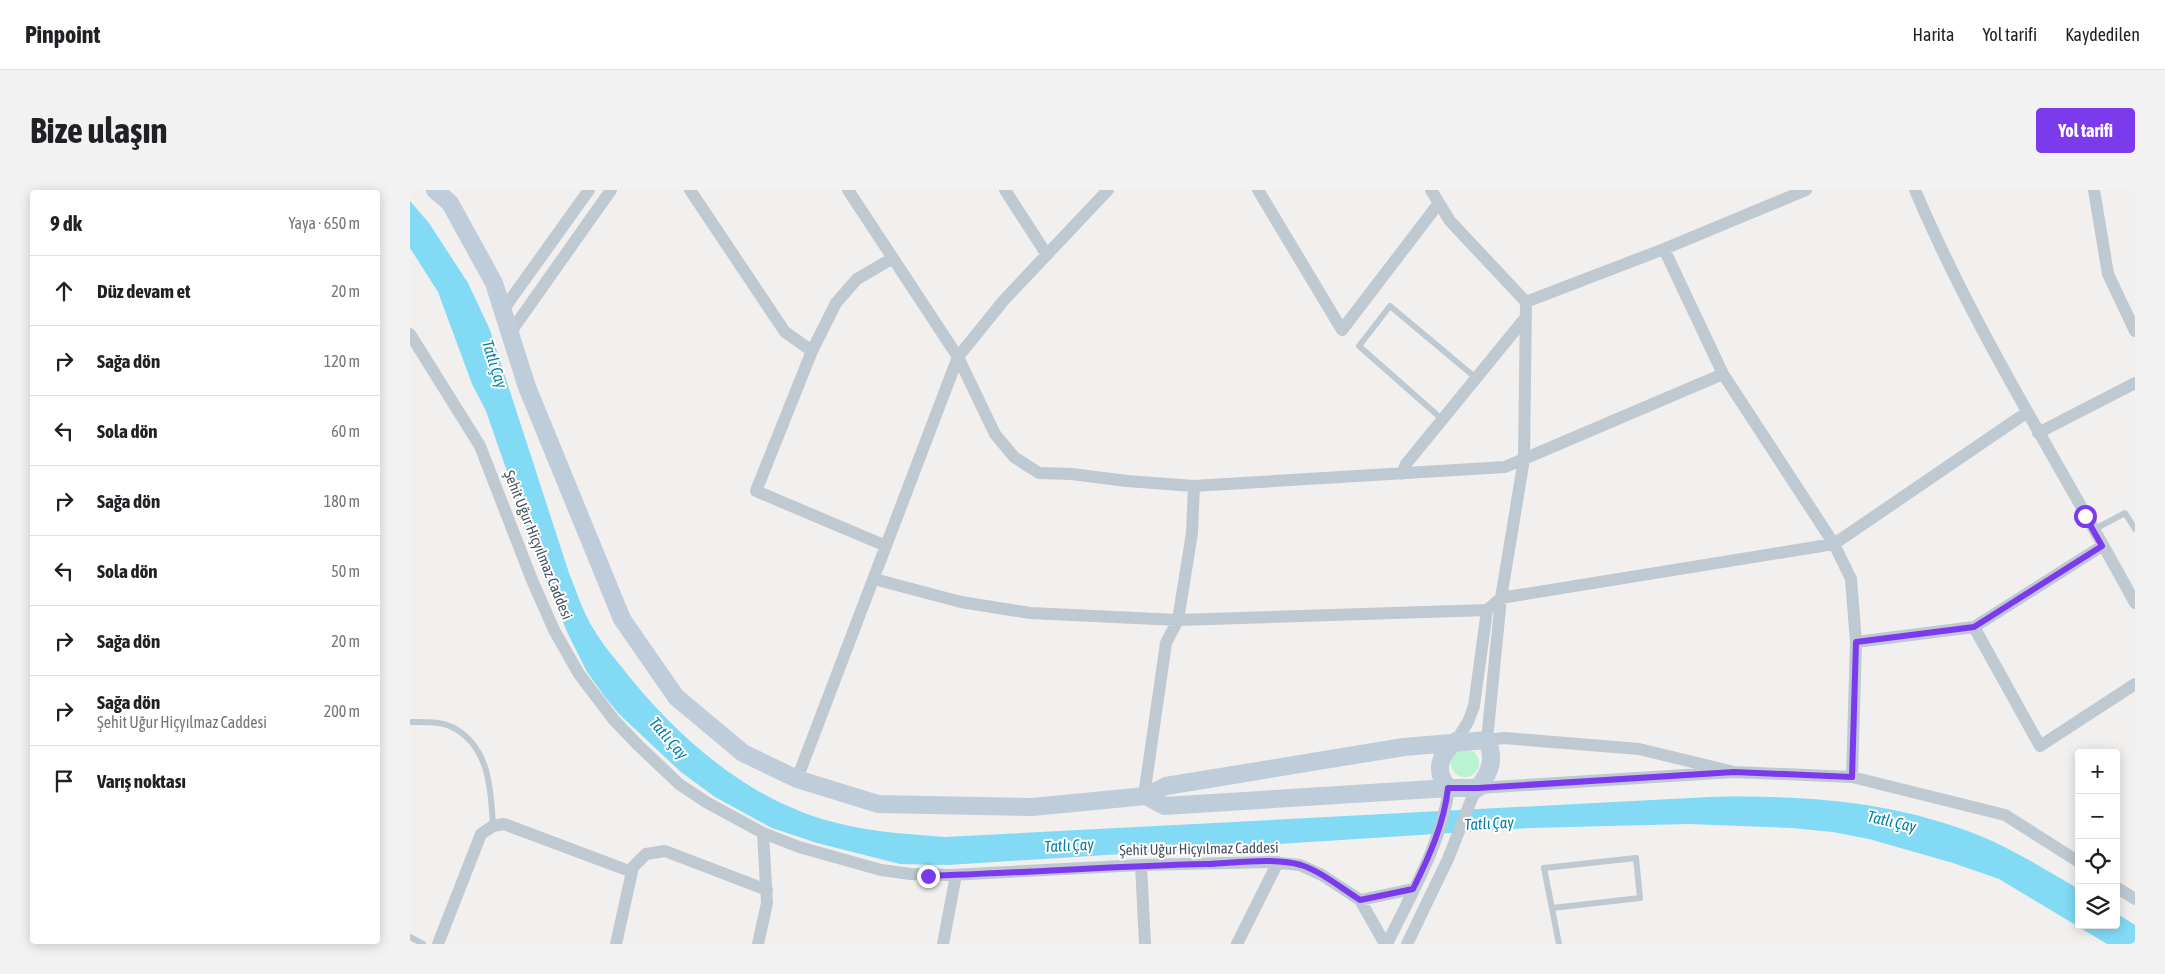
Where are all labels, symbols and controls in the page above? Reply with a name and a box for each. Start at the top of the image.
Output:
text: Pinpoint [25,21,100,48]
text: Harita [1913,24,1954,45]
text: Yol tarifi [1982,24,2037,45]
text: Kaydedilen [2065,24,2140,45]
button: Yol tarifi [2036,108,2135,153]
text: Bize ulaşın [30,110,167,150]
text: 9 dk [50,211,82,235]
text: Yaya · 650 m [288,214,360,232]
icon: ahead [50,277,78,305]
text: Düz devam et [97,280,191,302]
text: 20 m [331,282,360,300]
water label: Tatlı Çay [478,338,511,391]
icon: right [50,347,78,375]
text: Sağa dön [97,350,160,372]
text: 120 m [324,352,360,370]
icon: left [50,417,78,445]
text: Sola dön [97,420,158,442]
text: 60 m [331,422,360,440]
street label: Şehit Uğur Hiçyılmaz Caddesi [501,468,576,622]
icon: right [50,487,78,515]
text: Sağa dön [97,490,160,512]
text: 180 m [324,492,360,510]
route start [2074,505,2097,528]
icon: left [50,557,78,585]
text: Sola dön [97,560,158,582]
text: 50 m [331,562,360,580]
icon: right [50,627,78,655]
text: Sağa dön [97,630,160,652]
text: 20 m [331,632,360,650]
text: Sağa dön [97,691,160,713]
icon: right [50,697,78,725]
text: 200 m [324,702,360,720]
text: Şehit Uğur Hiçyılmaz Caddesi [97,713,267,731]
water label: Tatlı Çay [645,713,692,764]
map controls [2075,749,2120,929]
button: + [2075,749,2120,794]
icon: arrive [50,767,78,795]
text: Varış noktası [97,770,186,792]
button: − [2075,794,2120,839]
water label: Tatlı Çay [1866,807,1919,836]
water label: Tatlı Çay [1464,813,1515,834]
water label: Tatlı Çay [1044,835,1095,856]
street label: Şehit Uğur Hiçyılmaz Caddesi [1119,839,1279,858]
button: locate [2075,839,2120,884]
route end [917,865,940,888]
button: layers [2075,884,2120,929]

